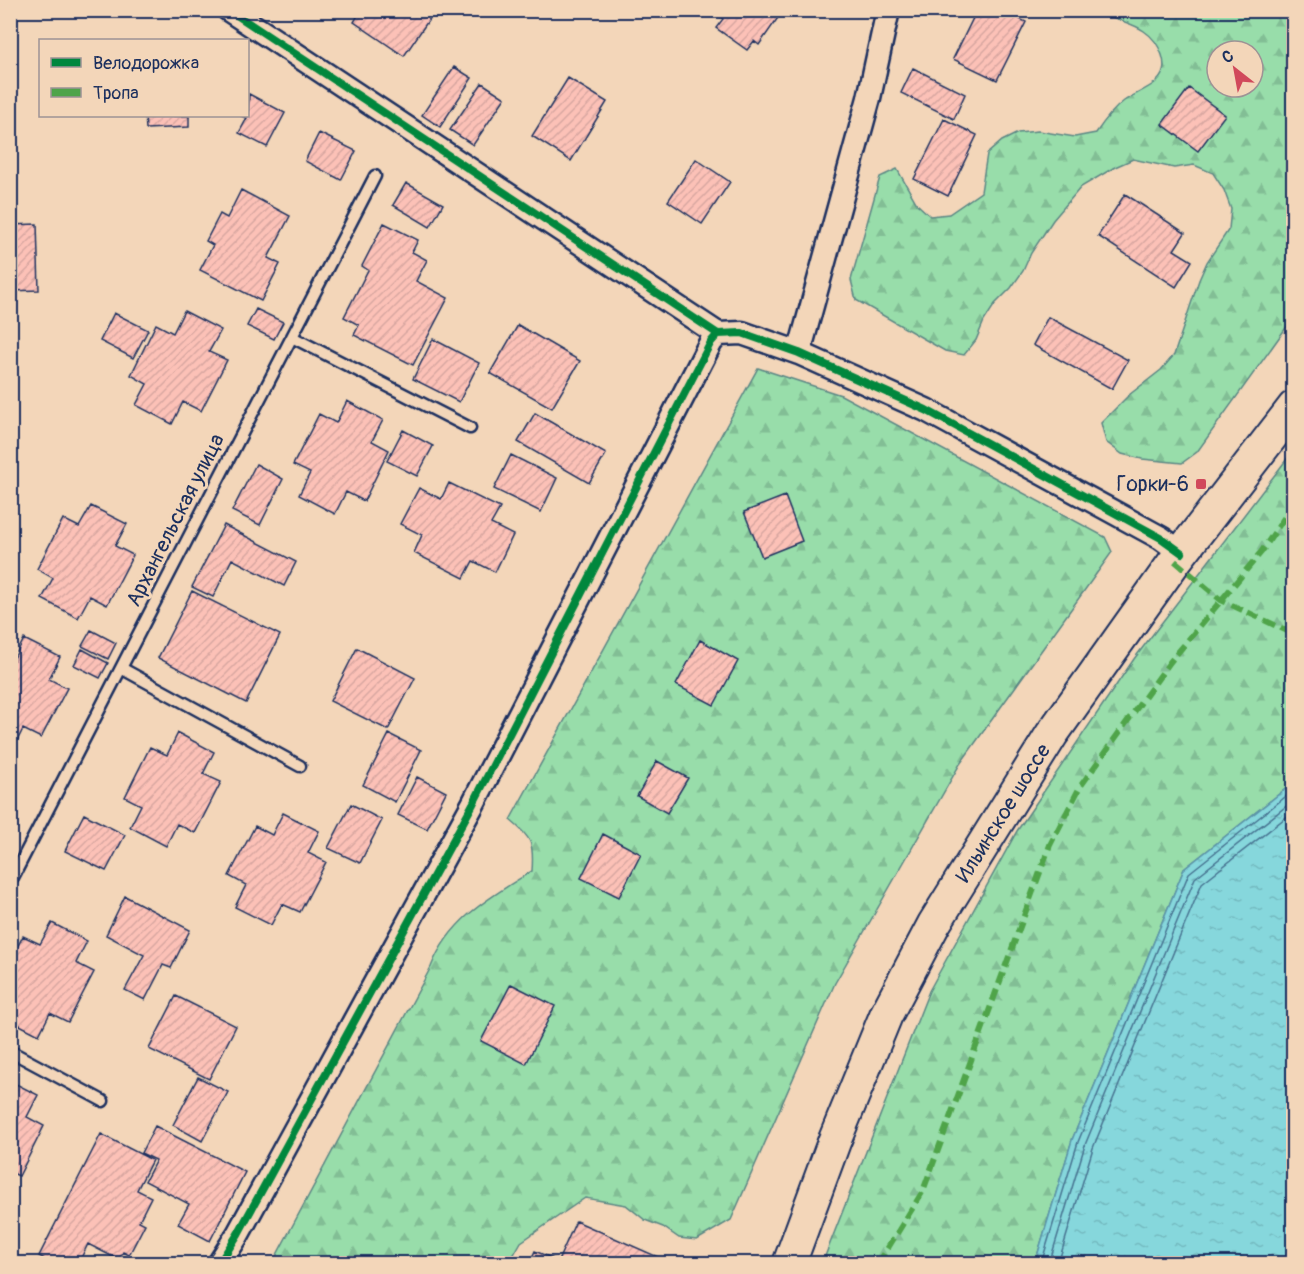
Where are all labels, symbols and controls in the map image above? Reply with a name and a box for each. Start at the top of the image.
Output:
legend [39,39,249,117]
north arrow [1205,39,1265,99]
text: С [1218,46,1237,68]
text: Велодорожка [93,52,199,75]
text: Тропа [93,82,139,105]
street label: Архангельская улица [120,429,231,611]
place label: Горки-6 [1116,471,1189,498]
marker: Горки-6 [1194,477,1208,491]
street label: Ильинское шоссе [950,738,1057,888]

